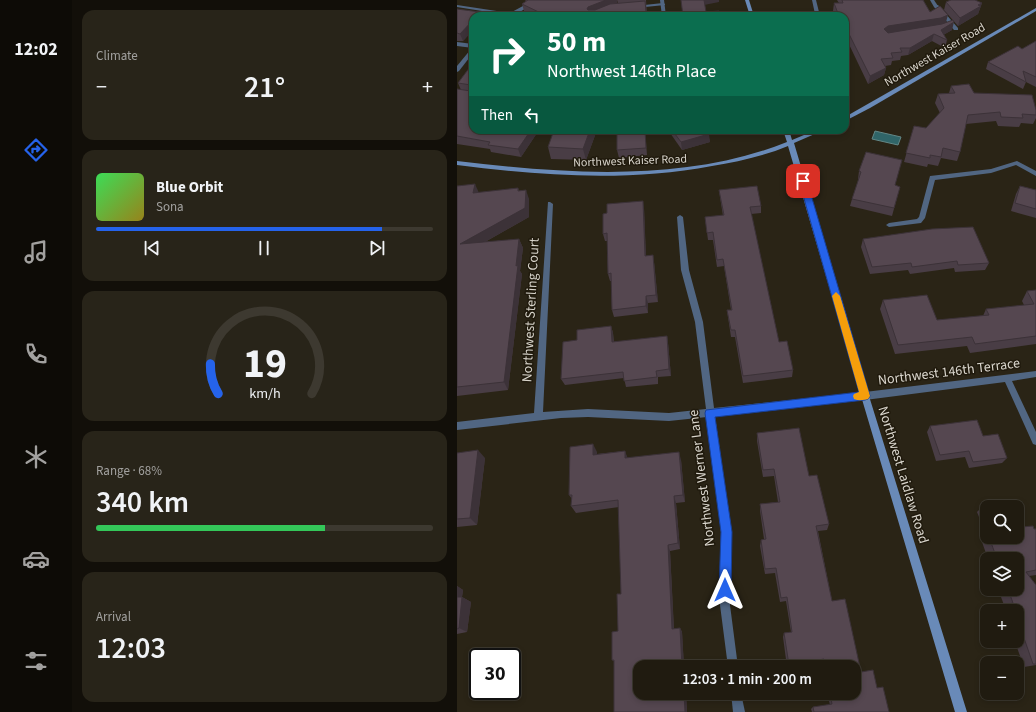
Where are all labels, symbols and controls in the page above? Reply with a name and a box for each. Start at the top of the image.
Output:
street label: Northwest Kaiser Road [881,19,989,91]
text: 50 m [547,22,606,62]
icon: right [481,28,533,80]
text: 12:02 [14,37,58,62]
text: Climate [96,47,138,65]
text: Northwest 146th Place [547,59,716,84]
text: 21° [244,66,285,109]
text: − [96,71,107,103]
text: + [422,71,433,103]
icon: left [521,104,543,126]
text: Then [481,105,513,126]
icon: directions [22,136,50,164]
street label: Northwest Kaiser Road [573,151,687,171]
pin [786,164,820,198]
icon: arrive [792,170,814,192]
text: Blue Orbit [156,177,223,198]
text: Sona [156,198,184,216]
icon: previous [141,237,163,259]
icon: pause [253,237,275,259]
icon: next [366,237,388,259]
street label: Northwest Sterling Court [517,237,545,383]
icon: music [22,238,50,266]
text: 19 [243,334,286,394]
icon: phone [22,340,50,368]
street label: Northwest 146th Terrace [877,353,1021,391]
text: km/h [249,383,280,404]
street label: Northwest Laidlaw Road [873,404,933,546]
street label: Northwest Werner Lane [684,409,720,547]
icon: climate [22,443,50,471]
text: Range · 68% [96,462,162,480]
text: 340 km [96,481,189,524]
map controls [980,500,1024,700]
button: search [980,500,1024,544]
icon: car [22,545,50,573]
button: layers [980,552,1024,596]
position arrow [704,569,746,611]
button: + [980,604,1024,648]
text: Arrival [96,608,131,626]
text: 12:03 [96,627,166,670]
icon: filters [22,647,50,675]
speed limit sign: 30 [469,648,521,700]
button: − [980,656,1024,700]
text: 12:03 · 1 min · 200 m [682,669,812,690]

